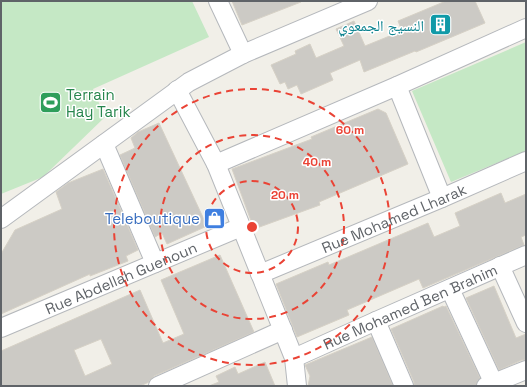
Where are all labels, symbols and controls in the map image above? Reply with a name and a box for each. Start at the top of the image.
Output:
building icon: النسيج الجمعوي [427,12,453,38]
place label: النسيج الجمعوي [338,16,424,37]
place label: Terrain Hay Tarik [66,85,130,121]
sports icon: Terrain Hay Tarik [37,90,63,116]
text: 60 m [336,122,364,138]
text: 40 m [303,154,331,170]
street label: Rue Mohamed Lharak [319,179,469,257]
text: 20 m [271,187,299,203]
shop icon: Teleboutique [202,205,228,231]
place label: Teleboutique [105,209,200,228]
centre of rings [245,220,259,234]
street label: Rue Abdellah Guenoun [42,237,200,318]
street label: Rue Mohamed Ben Brahim [320,259,500,353]

